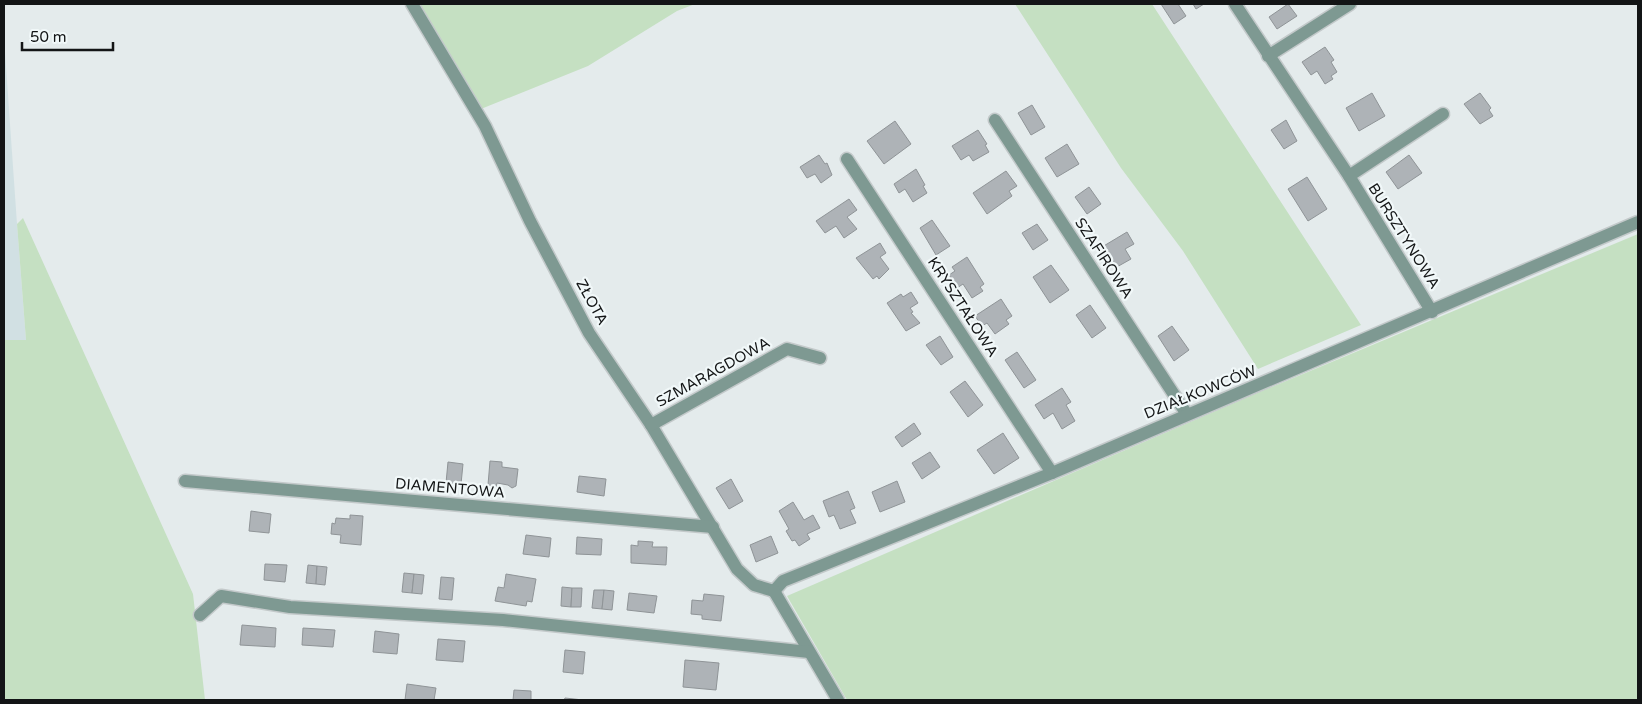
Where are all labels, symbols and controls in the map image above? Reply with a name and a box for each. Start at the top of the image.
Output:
scale bar [22,20,114,52]
text: 50 m [30,28,67,46]
street label: BURSZTYNOWA [1364,180,1444,292]
street label: SZAFIROWA [1071,214,1137,302]
street label: KRYSZTAŁOWA [924,254,1002,360]
street label: ZŁOTA [572,276,612,328]
street label: SZMARAGDOWA [653,333,773,411]
street label: DZIAŁKOWCÓW [1141,361,1259,423]
street label: DIAMENTOWA [394,474,506,502]

